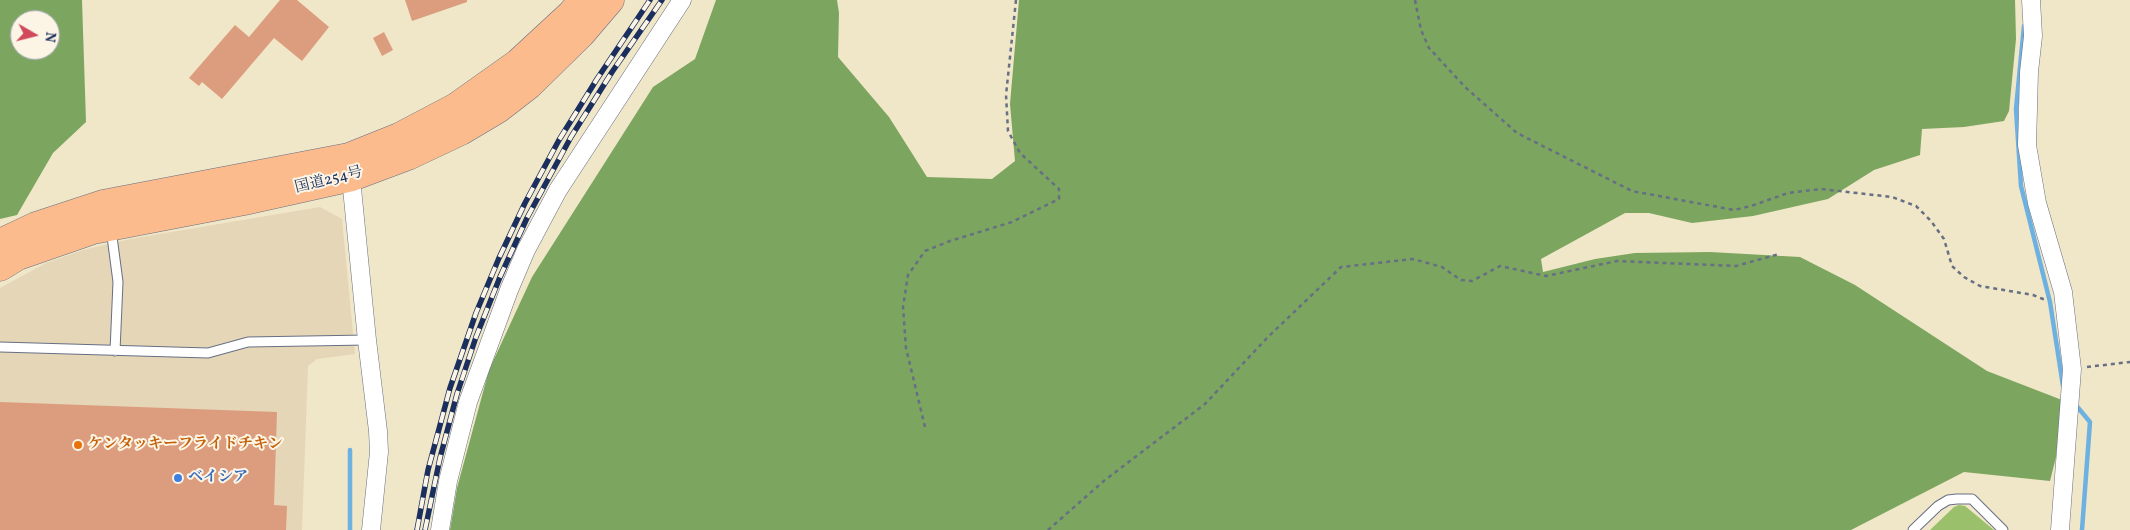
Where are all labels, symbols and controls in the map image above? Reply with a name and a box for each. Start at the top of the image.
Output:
north arrow [10,10,60,60]
text: N [39,31,59,43]
street label: 国道254号 [293,164,365,198]
place label: ケンタッキーフライドチキン [88,436,283,454]
marker: ケンタッキーフライドチキン [72,439,84,451]
place label: ベイシア [188,469,248,487]
marker: ベイシア [172,472,184,484]

